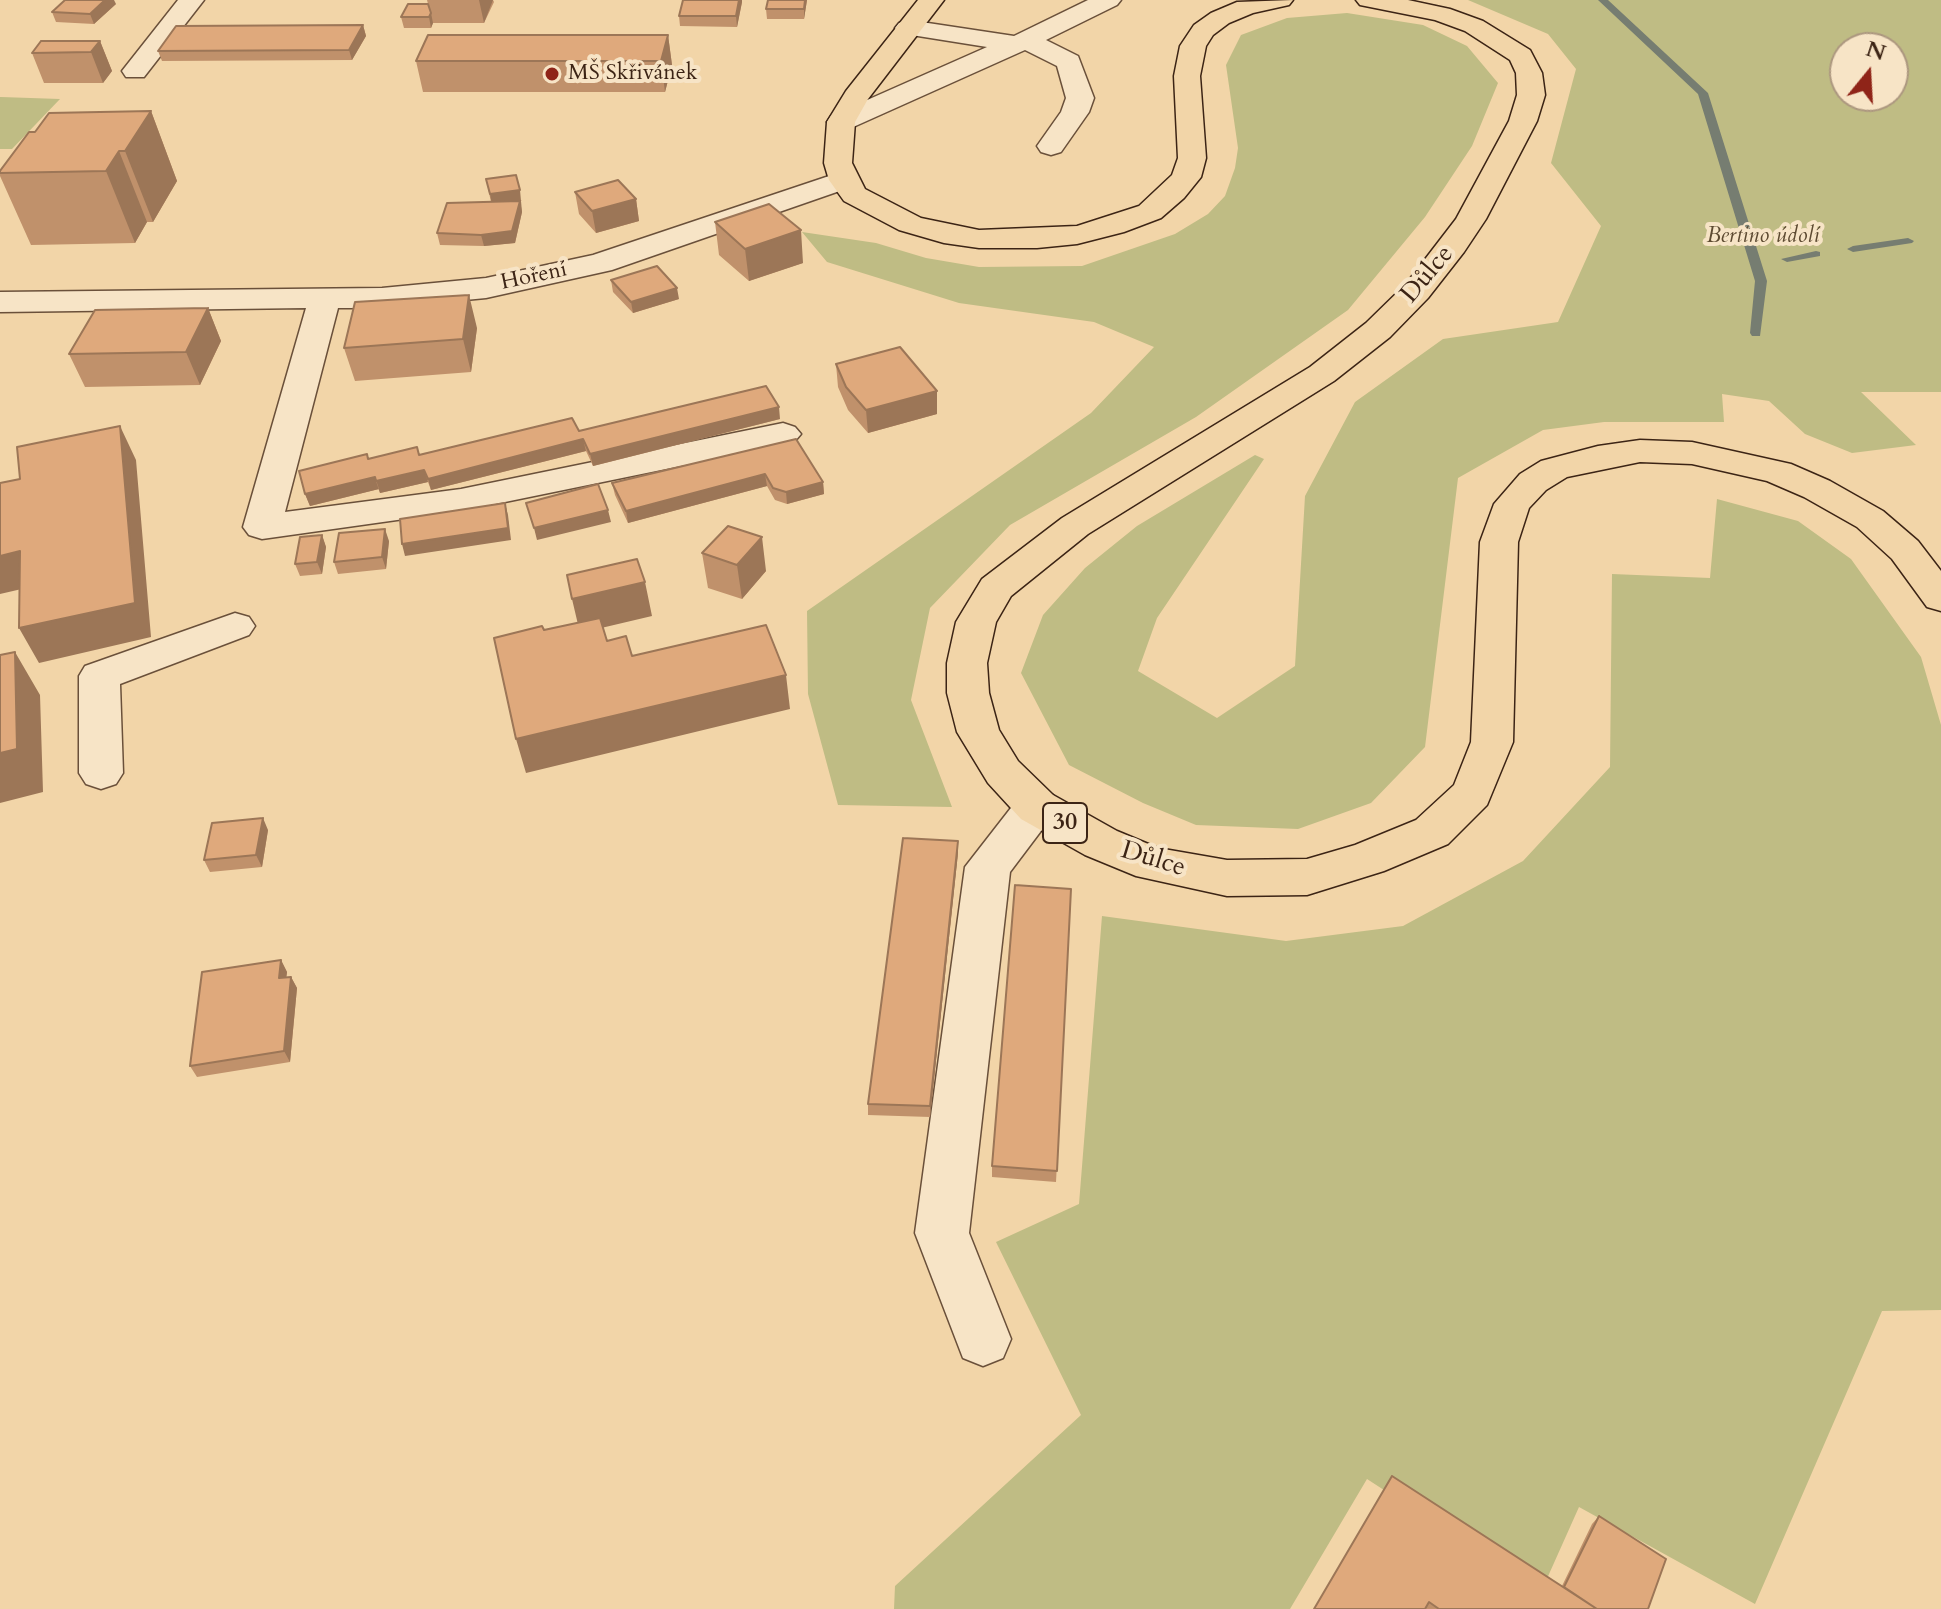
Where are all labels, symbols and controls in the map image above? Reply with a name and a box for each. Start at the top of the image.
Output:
north arrow [1829,32,1909,112]
text: N [1862,34,1890,68]
place label: MŠ Skřivánek [568,61,698,87]
marker: MŠ Skřivánek [543,65,561,83]
park label: Bertino údolí [1706,224,1820,250]
street label: Důlce [1395,240,1461,310]
street label: Hoření [498,257,570,297]
road number: 30 [1043,803,1087,843]
street label: Důlce [1117,835,1189,885]

